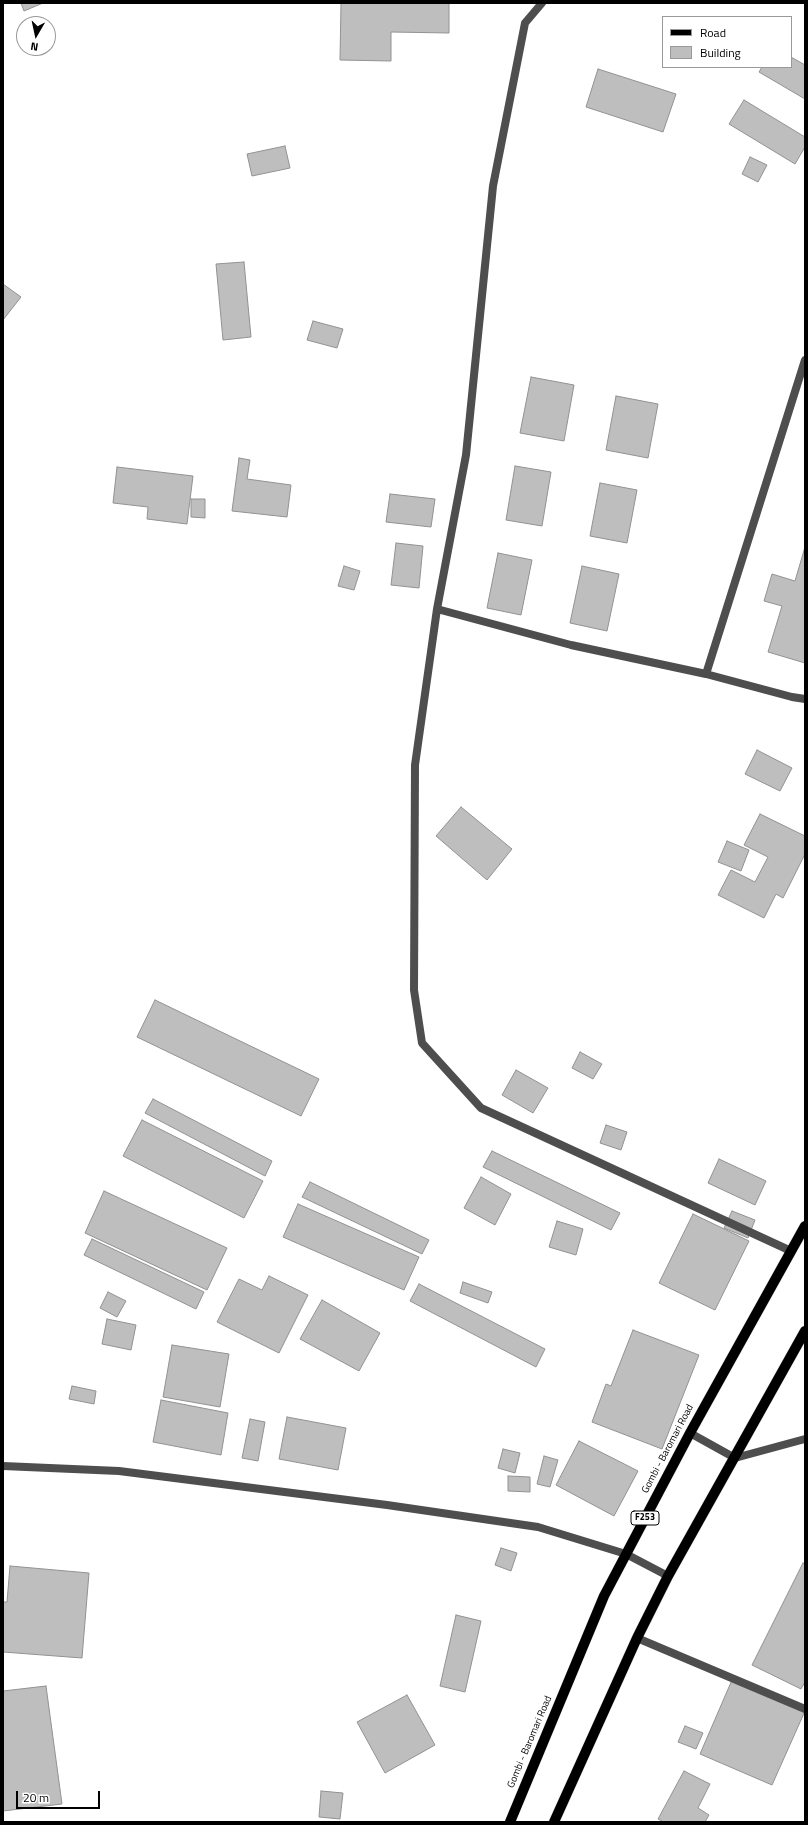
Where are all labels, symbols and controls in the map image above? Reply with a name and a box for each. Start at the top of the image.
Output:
north arrow [16,16,56,56]
legend [662,16,792,68]
text: Road [700,23,726,42]
text: N [29,38,39,55]
text: Building [700,43,741,62]
street label: Gombi - Baromari Road [640,1403,696,1495]
road number: F253 [631,1511,659,1525]
street label: Gombi - Baromari Road [505,1694,555,1790]
scale bar [18,1783,102,1809]
text: 20 m [23,1788,49,1807]

